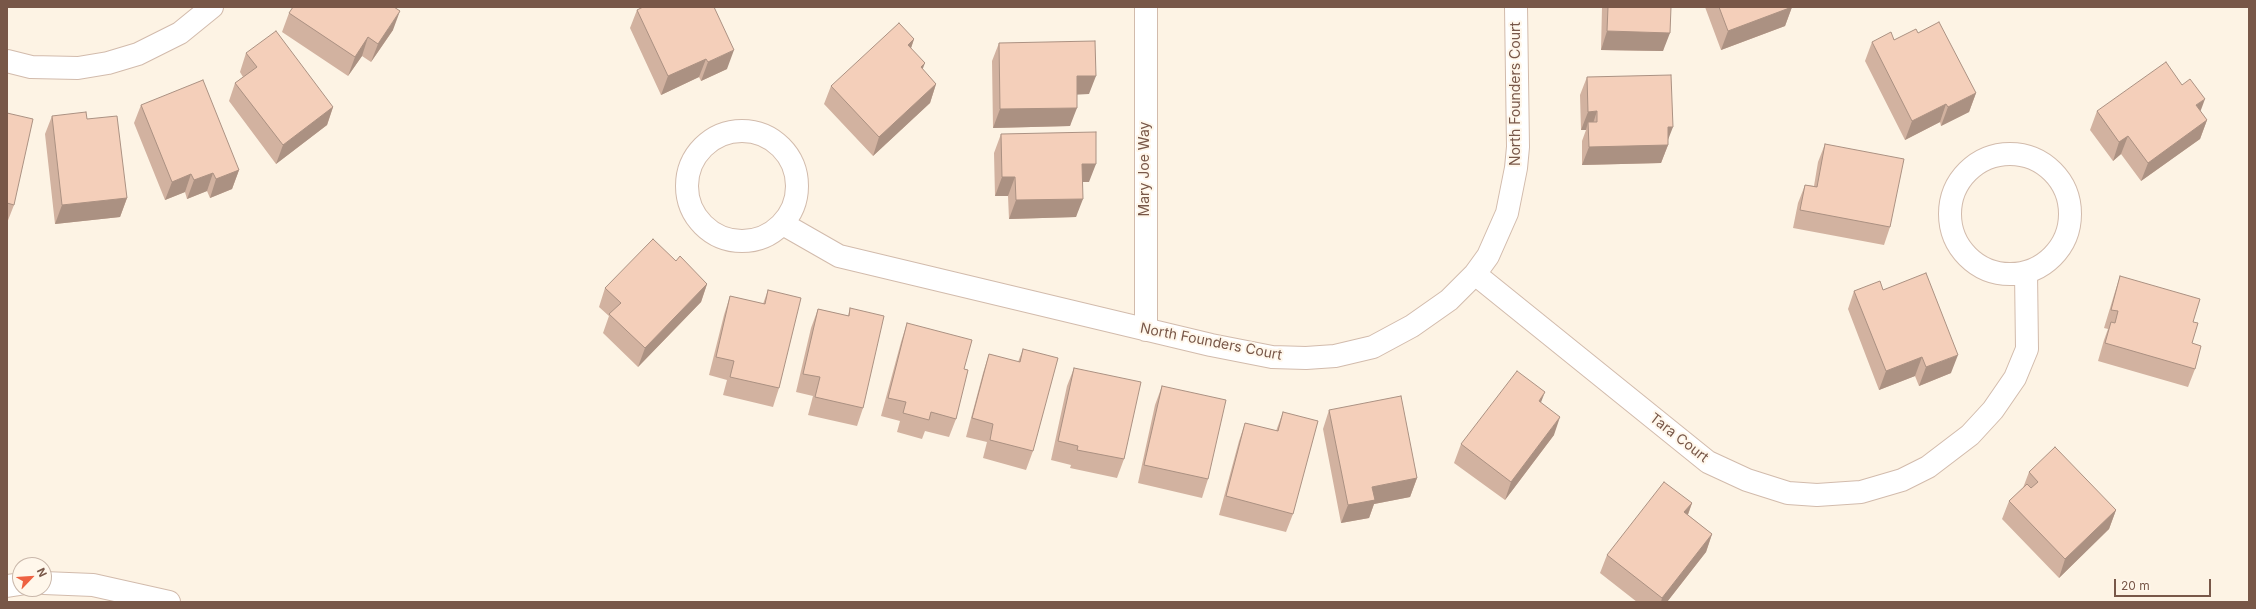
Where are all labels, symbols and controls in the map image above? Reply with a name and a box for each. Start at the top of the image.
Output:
street label: North Founders Court [1508,22,1524,166]
street label: Mary Joe Way [1137,122,1153,216]
street label: North Founders Court [1139,320,1283,364]
street label: Tara Court [1646,410,1712,466]
north arrow [12,557,52,597]
text: N [34,566,50,579]
scale bar [2116,571,2213,597]
text: 20 m [2121,578,2150,593]

